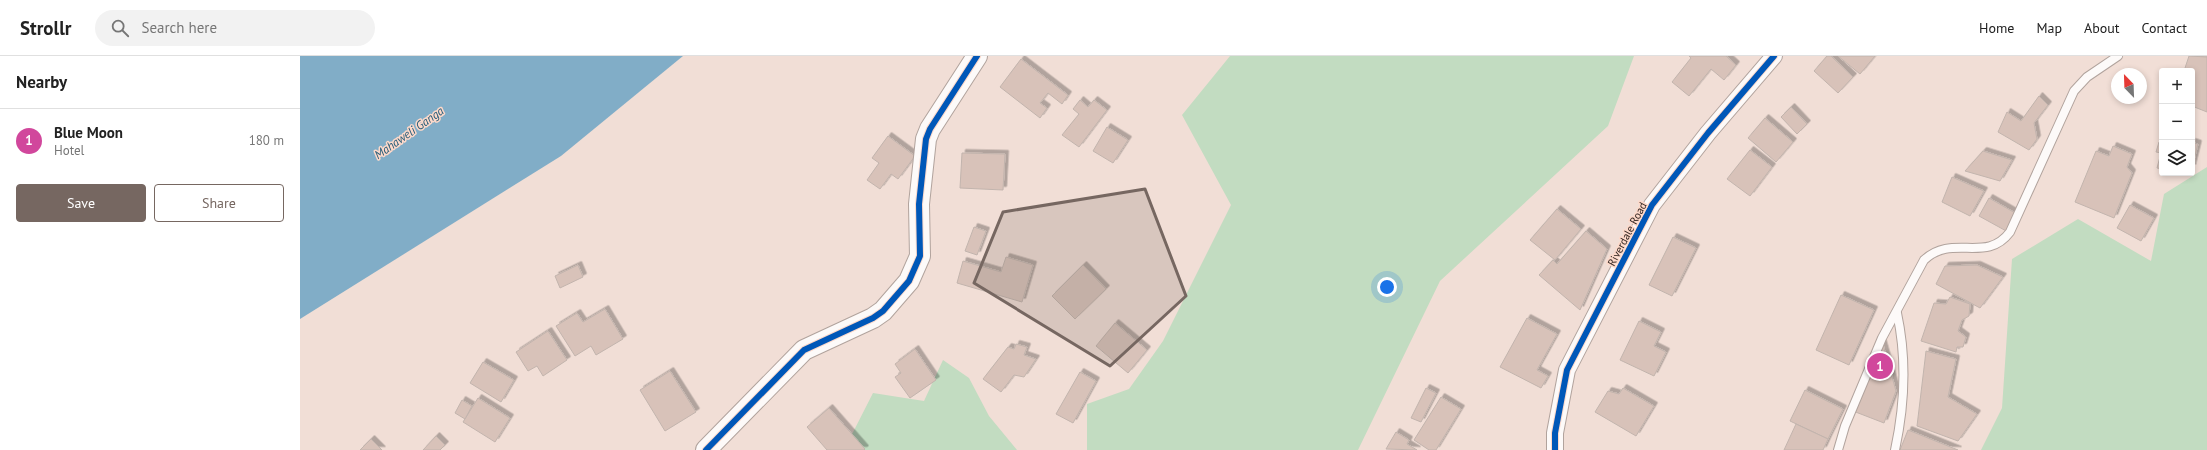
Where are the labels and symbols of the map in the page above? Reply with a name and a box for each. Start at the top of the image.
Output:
north arrow [2111,68,2147,104]
water label: Mahaweli Ganga [371,103,446,162]
street label: Riverdale Road [1604,200,1650,268]
your location [1377,277,1397,297]
pin: 1 [1867,351,1893,381]

